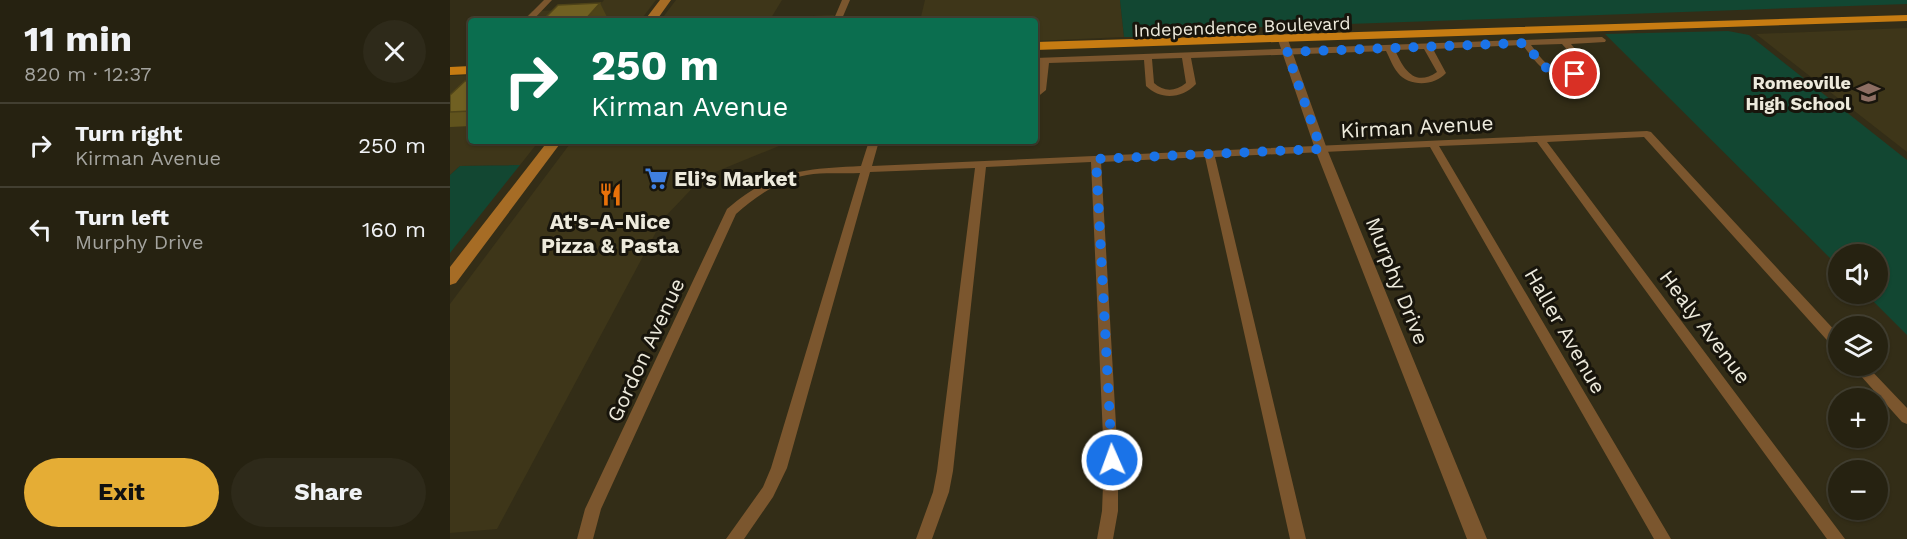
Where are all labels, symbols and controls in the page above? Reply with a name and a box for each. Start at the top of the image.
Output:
street label: Independence Boulevard [1133,12,1351,41]
text: 11 min [24,18,132,60]
button: close [363,20,426,83]
text: 250 m [591,41,719,90]
icon: right [492,42,570,120]
pin [1549,48,1600,99]
icon: arrive [1558,57,1591,90]
text: 820 m · 12:37 [24,62,152,86]
place label: Romeoville High School [1746,72,1851,114]
school or university icon: Romeoville High School [1856,80,1882,106]
text: Kirman Avenue [591,91,788,123]
street label: Kirman Avenue [1340,110,1494,143]
text: Turn right [75,121,182,146]
icon: right [24,129,57,162]
text: 250 m [358,133,426,158]
text: Kirman Avenue [75,146,221,170]
supermarket icon: Eli’s Market [643,166,669,192]
place label: Eli’s Market [674,166,797,191]
restaurant icon: At's-A-Nice Pizza & Pasta [597,181,623,207]
text: Turn left [75,205,169,230]
place label: At's-A-Nice Pizza & Pasta [541,209,680,258]
icon: left [24,213,57,246]
street label: Murphy Drive [1361,214,1434,348]
text: 160 m [362,217,426,242]
text: Murphy Drive [75,230,203,254]
map controls [1828,244,1888,520]
button: sound [1828,244,1888,304]
street label: Haller Avenue [1519,264,1611,398]
street label: Healy Avenue [1654,265,1756,389]
street label: Gordon Avenue [601,274,690,425]
button: layers [1828,316,1888,376]
button: + [1828,388,1888,448]
position arrow [1080,428,1144,492]
button: Exit [24,458,219,527]
button: Share [231,458,426,527]
button: − [1828,460,1888,520]

